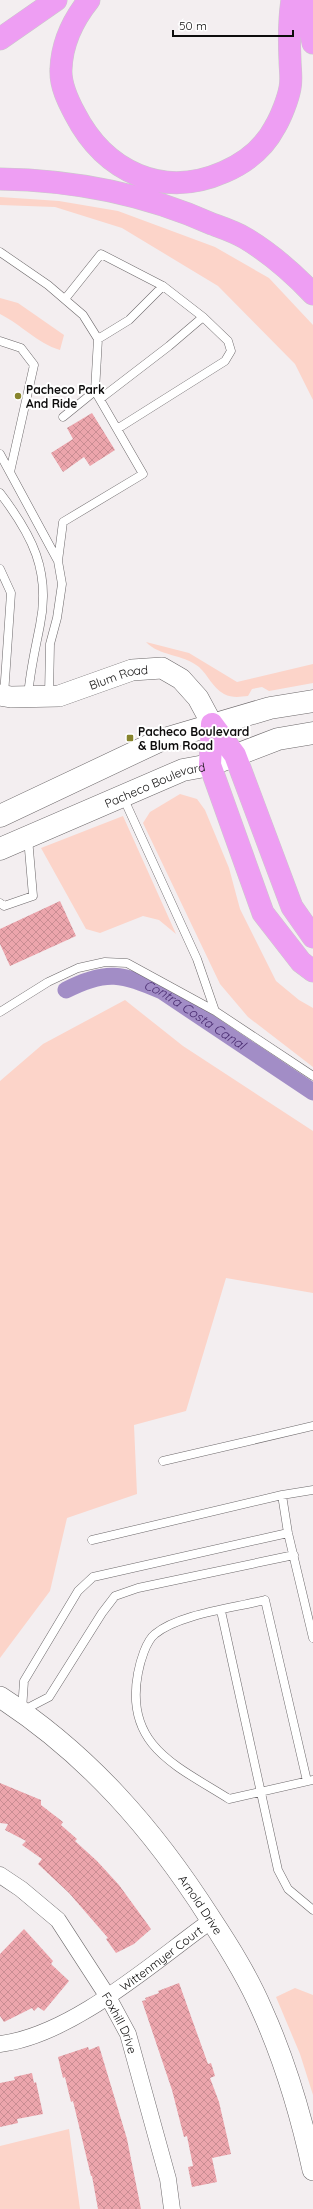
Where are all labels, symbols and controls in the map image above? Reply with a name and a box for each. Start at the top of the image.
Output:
scale bar [173,12,293,38]
text: 50 m [179,18,207,33]
place label: Pacheco Park And Ride [26,382,105,411]
marker: Pacheco Park And Ride [13,391,23,401]
street label: Blum Road [87,661,148,692]
place label: Pacheco Boulevard & Blum Road [138,724,249,753]
marker: Pacheco Boulevard & Blum Road [125,733,135,743]
street label: Pacheco Boulevard [102,759,206,811]
water label: Contra Costa Canal [142,976,250,1054]
street label: Arnold Drive [176,1872,226,1937]
street label: Wittenmyer Court [117,1922,205,1994]
street label: Foxhill Drive [99,1989,141,2055]

